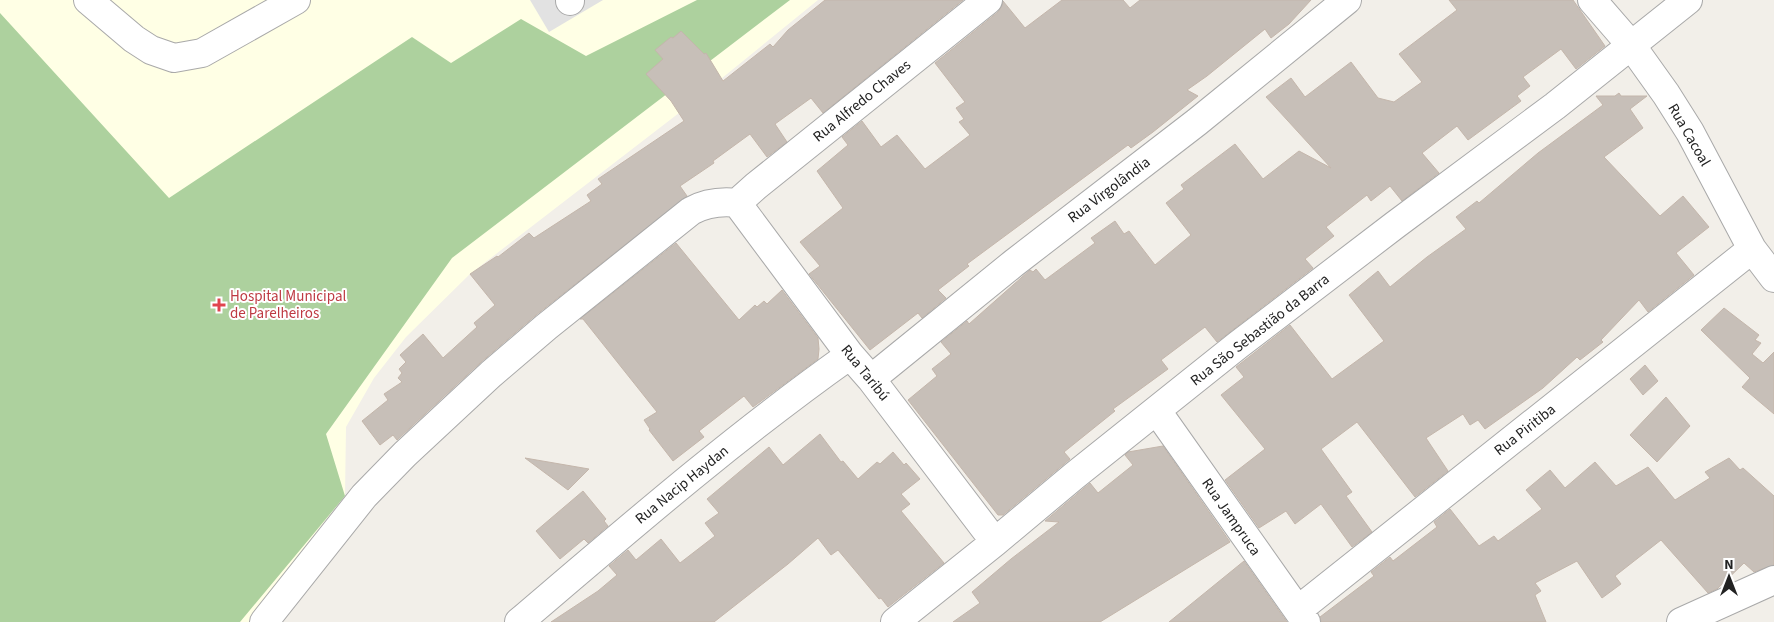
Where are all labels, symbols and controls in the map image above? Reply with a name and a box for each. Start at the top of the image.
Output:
street label: Rua Alfredo Chaves [809,55,915,147]
street label: Rua Cacoal [1663,100,1715,170]
street label: Rua Virgolândia [1063,152,1155,228]
street label: Rua São Sebastião da Barra [1186,269,1334,391]
place label: Hospital Municipal de Parelheiros [230,286,346,324]
marker: Hospital Municipal de Parelheiros [212,298,226,312]
street label: Rua Taribú [836,340,894,406]
street label: Rua Piritiba [1490,399,1560,461]
street label: Rua Nacip Haydan [631,441,733,529]
street label: Rua Jampruca [1196,474,1266,560]
north arrow [1704,552,1754,602]
text: N [1724,555,1734,575]

